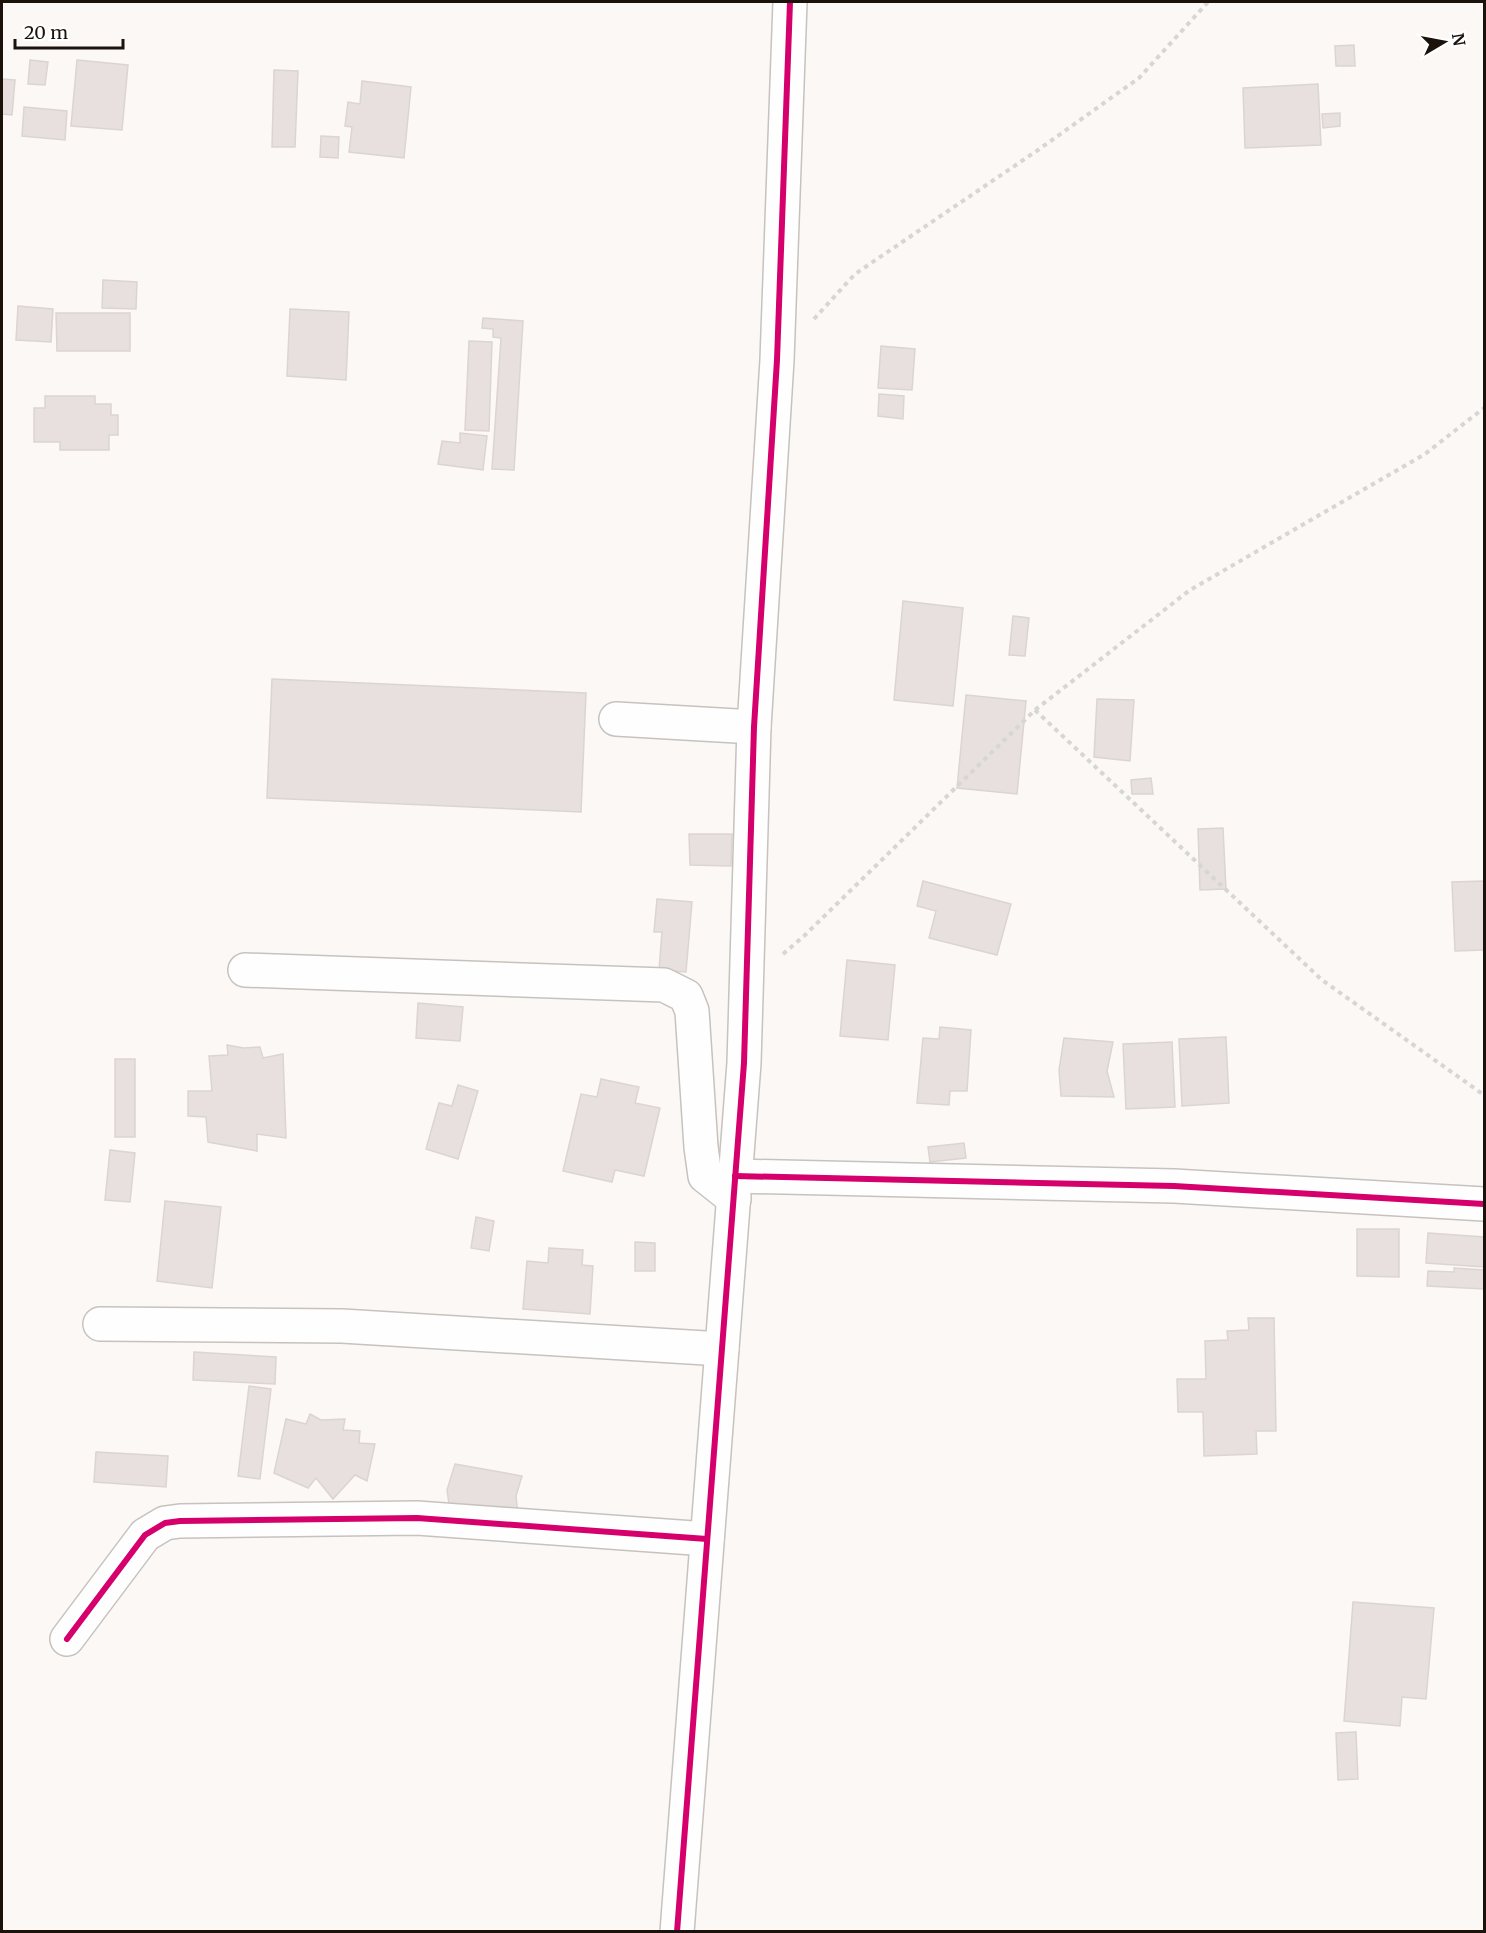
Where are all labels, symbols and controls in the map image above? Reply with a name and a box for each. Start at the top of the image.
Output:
scale bar [15,12,123,50]
north arrow [1414,12,1474,72]
text: 20 m [24,21,68,44]
text: N [1448,31,1470,48]

